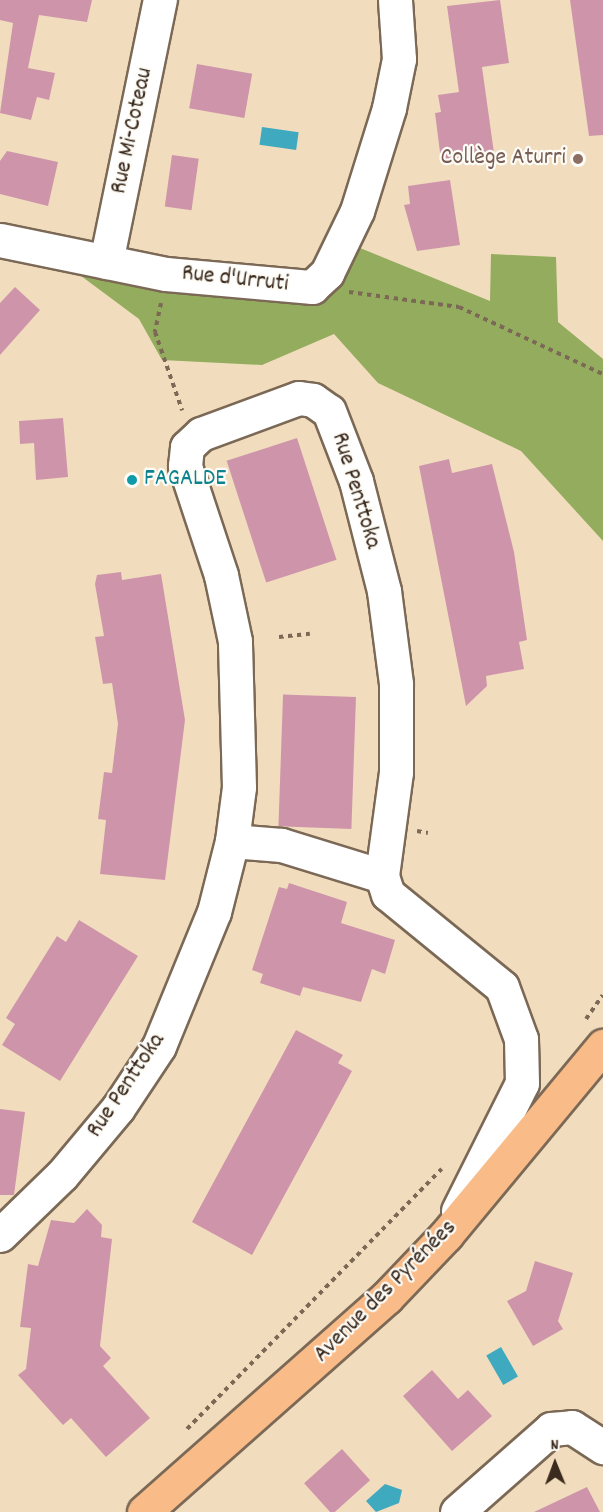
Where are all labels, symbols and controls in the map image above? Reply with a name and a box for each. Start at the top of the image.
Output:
street label: Rue Mi-Coteau [106,65,160,197]
place label: Collège Aturri [441,145,566,173]
marker: Collège Aturri [571,152,585,166]
street label: Rue d'Urruti [180,260,290,300]
street label: Rue Penttoka [324,429,386,553]
place label: FAGALDE [144,466,226,494]
marker: FAGALDE [125,473,139,487]
street label: Rue Penttoka [81,1028,173,1144]
street label: Avenue des Pyrénées [308,1214,464,1370]
north arrow [525,1434,585,1494]
text: N [551,1434,559,1457]

